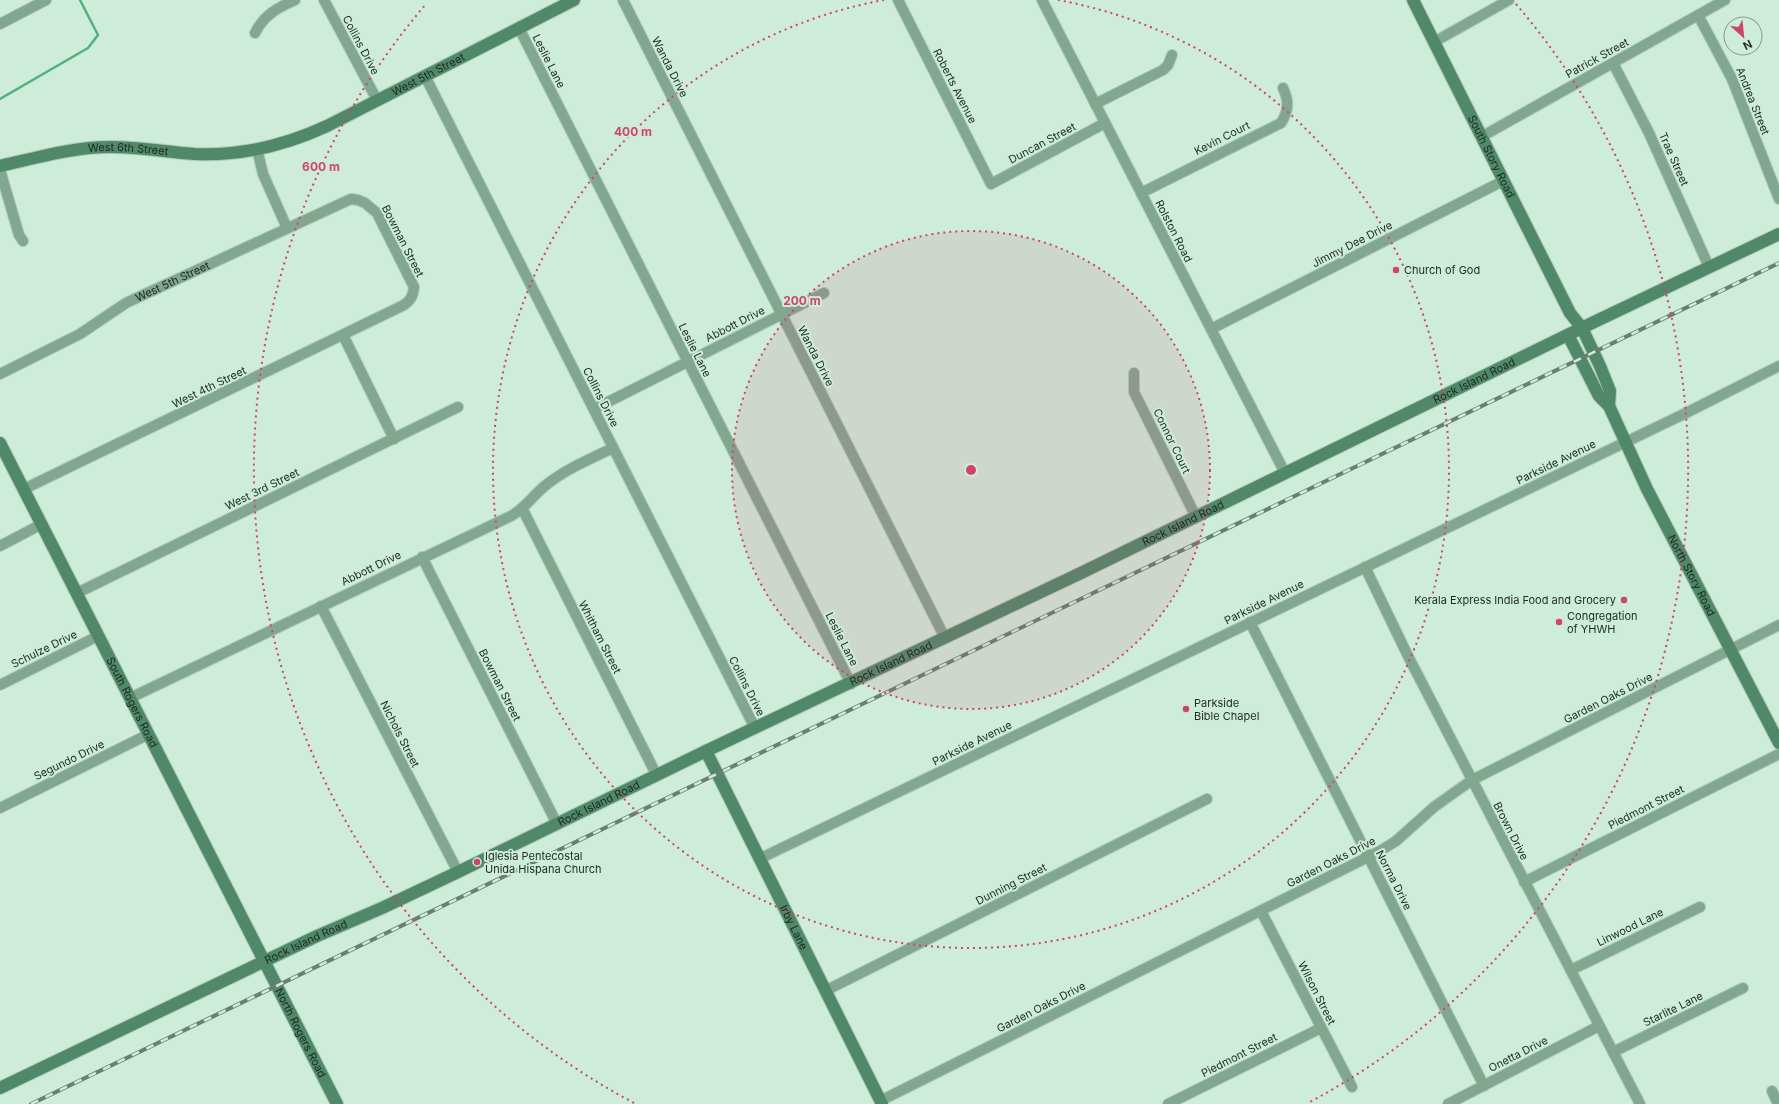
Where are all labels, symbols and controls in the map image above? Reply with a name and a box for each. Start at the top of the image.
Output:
street label: Collins Drive [339,13,383,77]
north arrow [1723,16,1763,56]
street label: Leslie Lane [529,32,569,90]
street label: Wanda Drive [649,34,691,100]
street label: Patrick Street [1563,35,1631,81]
text: N [1741,37,1754,53]
street label: Roberts Avenue [930,46,980,126]
street label: West 5th Street [389,50,467,99]
street label: Andrea Street [1733,65,1773,137]
street label: South Story Road [1465,113,1518,200]
street label: Kevin Court [1192,118,1253,158]
street label: Duncan Street [1006,119,1078,167]
text: 400 m [614,124,652,139]
street label: Trae Street [1656,130,1692,188]
street label: West 6th Street [87,140,169,158]
text: 600 m [302,159,340,174]
street label: Rolston Road [1152,197,1196,265]
street label: Bowman Street [379,203,427,280]
street label: Jimmy Dee Drive [1309,218,1395,270]
street label: West 5th Street [133,258,212,305]
place label: Church of God [1404,263,1480,277]
marker: Church of God [1391,265,1401,275]
text: 200 m [783,293,821,308]
street label: Abbott Drive [703,303,767,345]
street label: Leslie Lane [675,321,715,379]
street label: Wanda Drive [795,323,837,389]
street label: Rock Island Road [1431,355,1517,407]
street label: West 4th Street [170,363,249,411]
street label: Collins Drive [580,365,622,429]
street label: Connor Court [1150,406,1194,476]
street label: Parkside Avenue [1514,437,1598,487]
centre of rings [964,463,978,477]
street label: West 3rd Street [223,465,302,513]
street label: Rock Island Road [1140,497,1226,549]
street label: North Story Road [1665,532,1719,618]
street label: Abbott Drive [339,547,403,589]
street label: Parkside Avenue [1222,577,1306,627]
place label: Kerala Express India Food and Grocery [1414,593,1616,607]
marker: Kerala Express India Food and Grocery [1619,595,1629,605]
street label: Whitham Street [576,598,625,676]
place label: Congregation of YHWH [1567,609,1638,636]
street label: Leslie Lane [822,610,862,668]
marker: Congregation of YHWH [1554,617,1564,627]
street label: Schulze Drive [9,627,79,671]
street label: Rock Island Road [847,638,934,689]
street label: Bowman Street [476,647,524,724]
street label: Collins Drive [726,654,768,718]
street label: South Rogers Road [103,655,161,750]
street label: Garden Oaks Drive [1561,670,1655,726]
place label: Parkside Bible Chapel [1194,696,1259,723]
street label: Nichols Street [377,698,423,770]
marker: Parkside Bible Chapel [1181,704,1191,714]
street label: Parkside Avenue [930,718,1014,768]
street label: Segundo Drive [31,737,107,783]
street label: Rock Island Road [555,777,642,829]
street label: Piedmont Street [1606,782,1687,832]
street label: Brown Drive [1490,800,1532,862]
street label: Garden Oaks Drive [1284,834,1378,890]
street label: Norma Drive [1373,848,1415,912]
place label: Iglesia Pentecostal Unida Hispana Church [485,849,602,876]
marker: Iglesia Pentecostal Unida Hispana Church [472,857,482,867]
street label: Dunning Street [973,860,1049,908]
street label: Irby Lane [777,902,811,952]
street label: Linwood Lane [1594,905,1666,949]
street label: Rock Island Road [262,917,349,967]
street label: Wilson Street [1295,959,1339,1027]
street label: Garden Oaks Drive [994,979,1088,1035]
street label: North Rogers Road [272,986,329,1080]
street label: Starlite Lane [1641,988,1705,1030]
street label: Piedmont Street [1199,1030,1280,1080]
street label: Onetta Drive [1486,1033,1550,1075]

